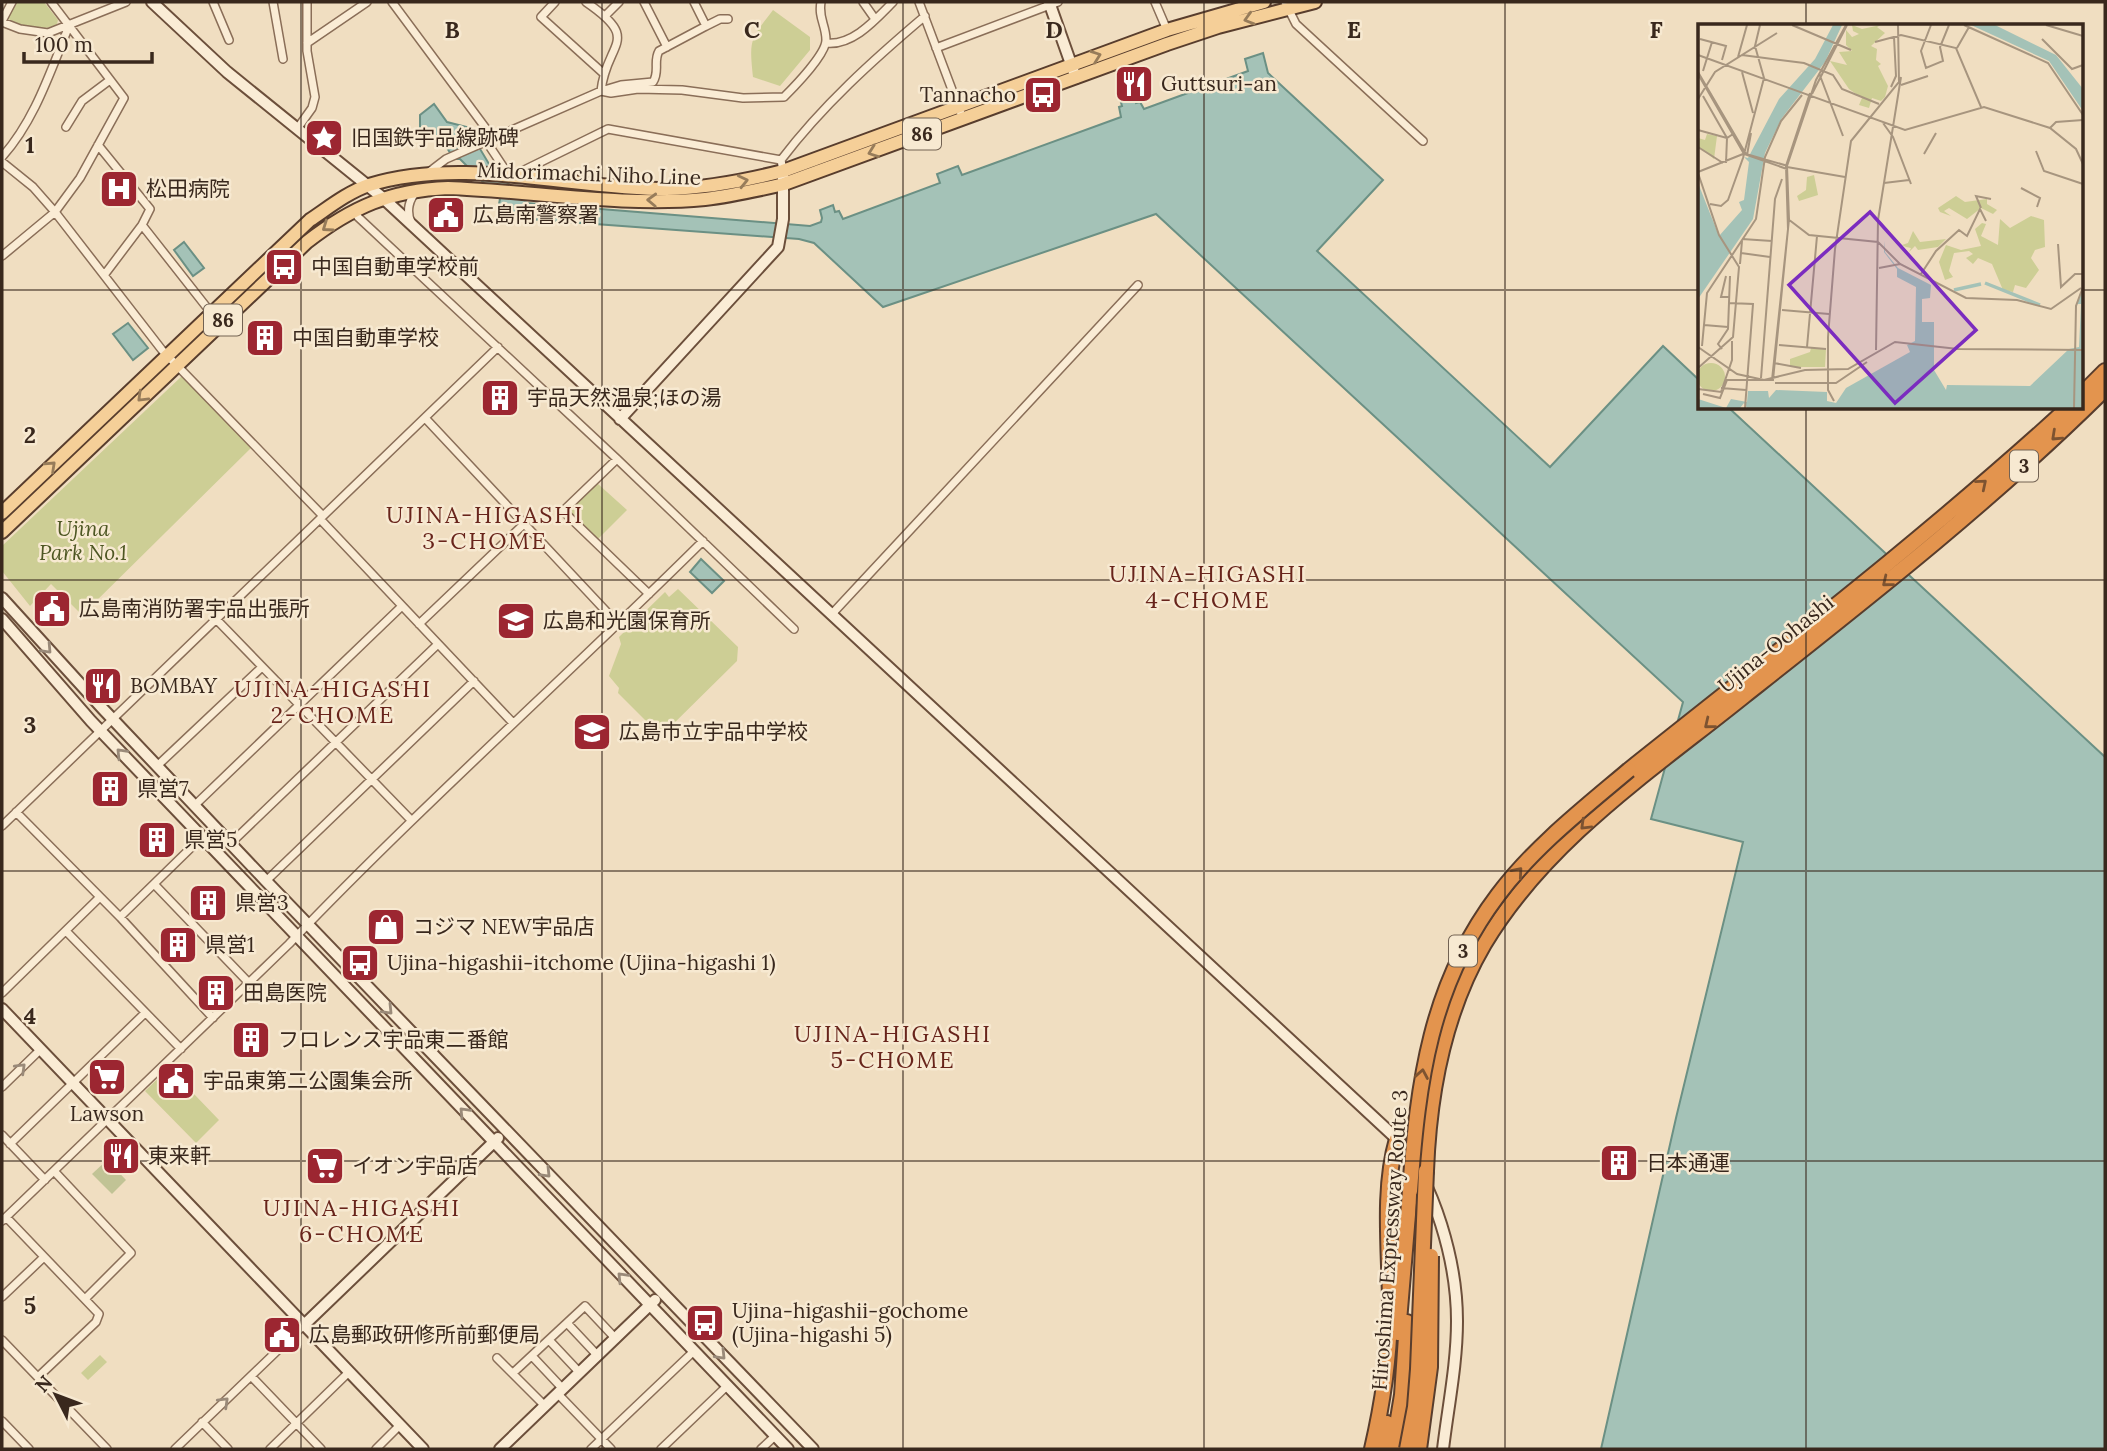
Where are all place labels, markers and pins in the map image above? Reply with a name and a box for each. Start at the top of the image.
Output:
restaurant icon: Guttsuri-an [1113,63,1155,105]
place label: Guttsuri-an [1161,70,1277,97]
bus stop icon: Tannacho [1022,74,1064,116]
place label: Tannacho [920,81,1016,108]
place icon: 旧国鉄宇品線跡碑 [303,117,345,159]
place label: 旧国鉄宇品線跡碑 [351,124,519,151]
hospital icon: 松田病院 [98,168,140,210]
place label: 松田病院 [146,175,230,202]
public building icon: 広島南警察署 [425,194,467,236]
place label: 広島南警察署 [473,201,599,228]
bus stop icon: 中国自動車学校前 [263,246,305,288]
place label: 中国自動車学校前 [311,253,479,280]
building icon: 中国自動車学校 [244,317,286,359]
place label: 中国自動車学校 [292,324,439,351]
building icon: 宇品天然温泉;ほの湯 [479,377,521,419]
place label: 宇品天然温泉;ほの湯 [527,384,722,411]
public building icon: 広島南消防署宇品出張所 [31,588,73,630]
place label: 広島南消防署宇品出張所 [79,595,310,622]
school or university icon: 広島和光園保育所 [495,600,537,642]
place label: 広島和光園保育所 [543,607,711,634]
restaurant icon: BOMBAY [82,665,124,707]
place label: BOMBAY [130,672,218,699]
school or university icon: 広島市立宇品中学校 [571,711,613,753]
place label: 広島市立宇品中学校 [619,718,808,745]
building icon: 県営7 [89,768,131,810]
place label: 県営7 [137,775,189,802]
building icon: 県営5 [136,819,178,861]
place label: 県営5 [184,826,237,853]
building icon: 県営3 [187,882,229,924]
place label: 県営3 [235,889,289,916]
shop icon: コジマ NEW宇品店 [365,906,407,948]
place label: コジマ NEW宇品店 [413,913,594,940]
building icon: 県営1 [157,924,199,966]
place label: 県営1 [205,931,255,958]
bus stop icon: Ujina-higashii-itchome (Ujina-higashi 1) [339,942,381,984]
place label: Ujina-higashii-itchome (Ujina-higashi 1) [387,949,776,976]
building icon: 田島医院 [195,972,237,1014]
place label: 田島医院 [243,979,327,1006]
building icon: フロレンス宇品東二番館 [230,1019,272,1061]
place label: フロレンス宇品東二番館 [278,1026,509,1053]
supermarket icon: Lawson [86,1056,128,1098]
public building icon: 宇品東第二公園集会所 [155,1060,197,1102]
place label: 宇品東第二公園集会所 [203,1067,413,1094]
place label: Lawson [70,1100,145,1127]
restaurant icon: 東来軒 [100,1135,142,1177]
place label: 東来軒 [148,1142,211,1169]
building icon: 日本通運 [1598,1142,1640,1184]
supermarket icon: イオン宇品店 [304,1145,346,1187]
place label: 日本通運 [1646,1149,1730,1176]
place label: イオン宇品店 [352,1152,478,1179]
place label: Ujina-higashii-gochome (Ujina-higashi 5) [732,1297,968,1348]
bus stop icon: Ujina-higashii-gochome (Ujina-higashi 5) [684,1302,726,1344]
public building icon: 広島郵政研修所前郵便局 [261,1314,303,1356]
place label: 広島郵政研修所前郵便局 [309,1321,540,1348]

